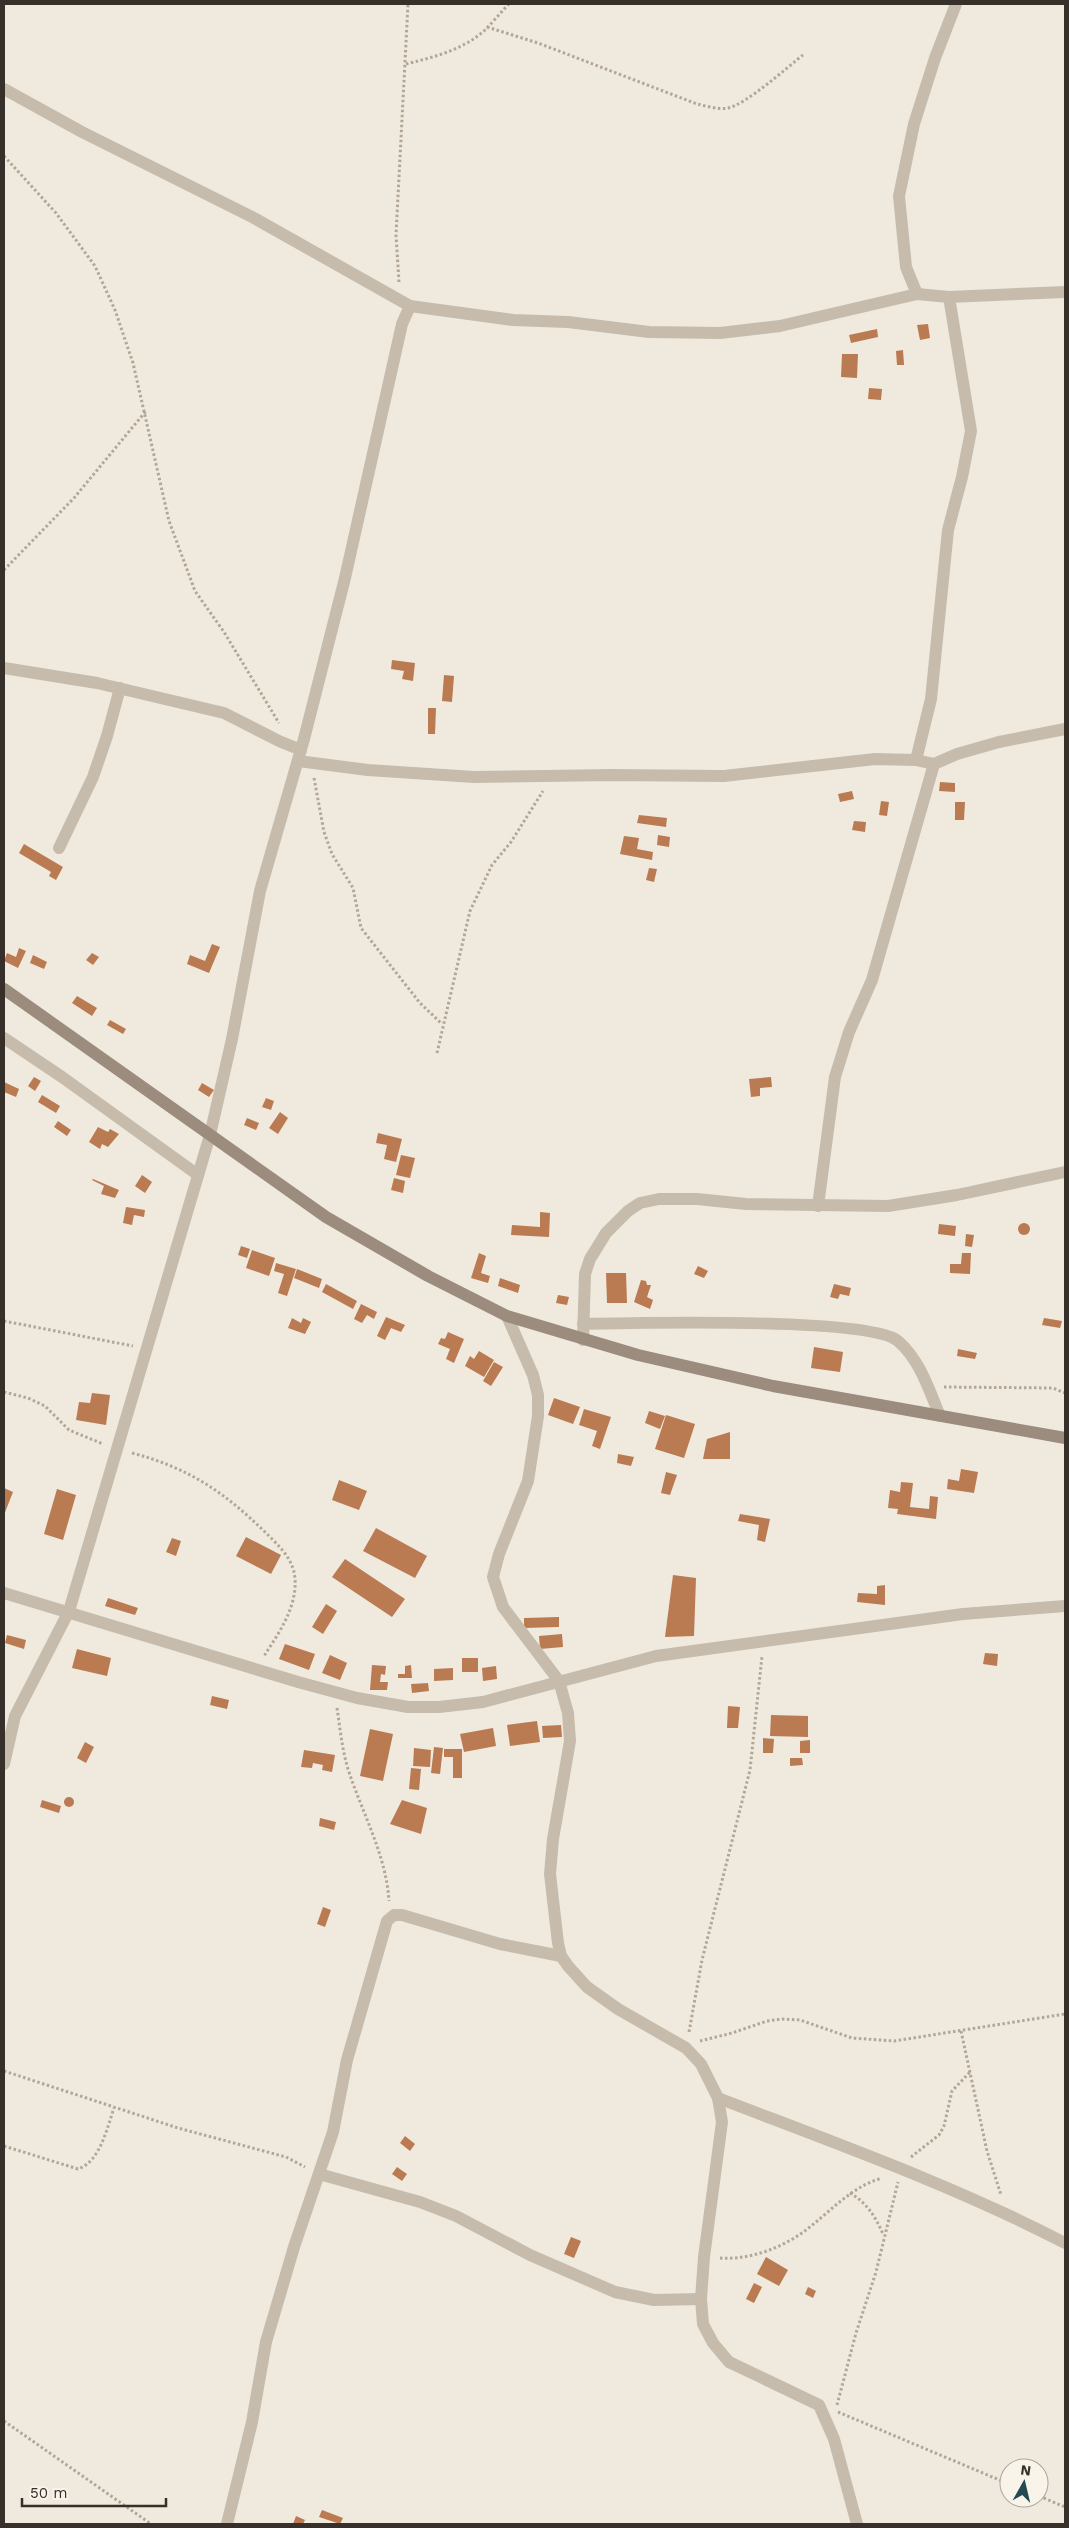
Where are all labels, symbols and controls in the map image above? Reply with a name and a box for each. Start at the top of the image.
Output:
north arrow [999,2458,1049,2508]
text: N [1020,2461,1032,2479]
scale bar [22,2476,166,2508]
text: 50 m [30,2484,67,2502]

